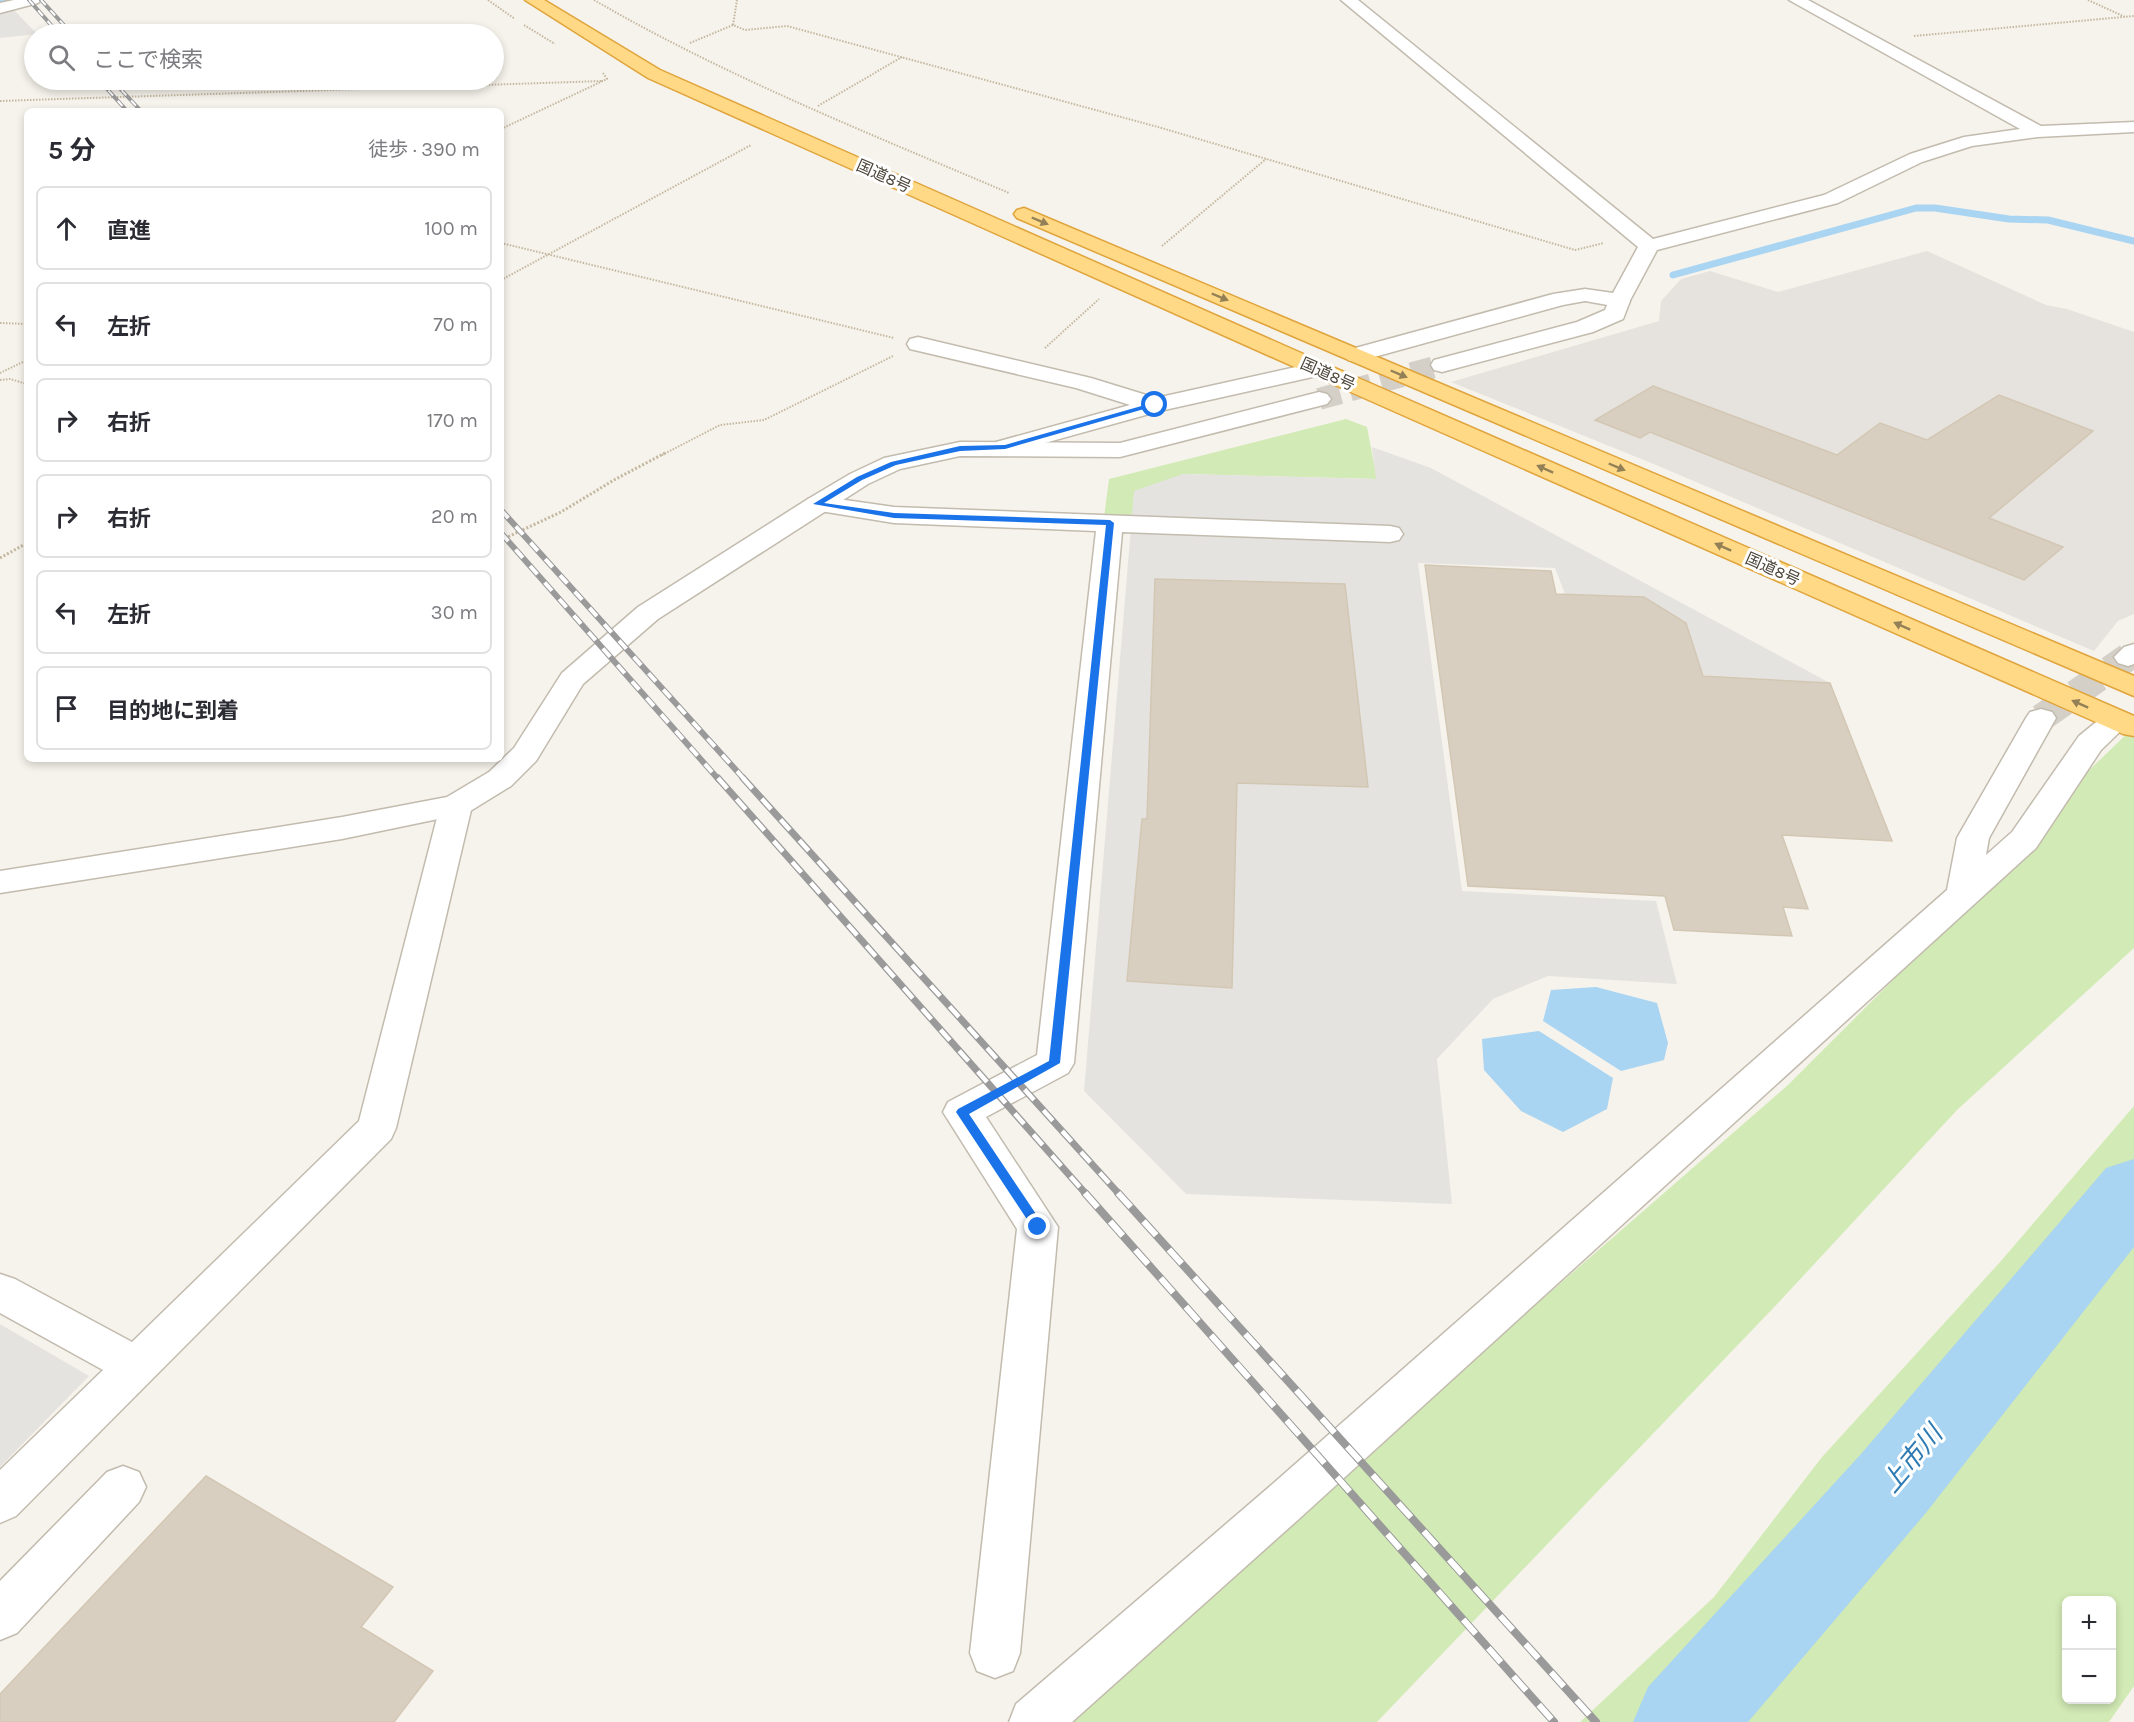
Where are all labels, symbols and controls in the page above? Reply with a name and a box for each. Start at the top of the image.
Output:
search box [24,24,504,90]
icon: search [45,41,78,74]
text: ここで検索 [93,47,203,73]
text: 5 分 [48,135,96,166]
text: 徒歩 · 390 m [368,138,480,161]
street label: 国道8号 [854,156,914,196]
icon: ahead [50,212,83,245]
one-way arrow [1032,216,1050,226]
text: 100 m [424,217,478,240]
text: 直進 [107,218,151,244]
one-way arrow [1211,293,1228,302]
icon: left [50,308,83,341]
text: 70 m [433,313,478,336]
text: 左折 [107,314,151,340]
street label: 国道8号 [1298,354,1358,394]
one-way arrow [1390,370,1408,379]
route start [1141,391,1167,417]
icon: right [50,404,83,437]
text: 170 m [427,409,478,432]
text: 右折 [107,410,151,436]
one-way arrow [1608,463,1626,472]
one-way arrow [1536,464,1553,473]
icon: right [50,500,83,533]
text: 20 m [431,505,478,528]
text: 右折 [107,506,151,532]
one-way arrow [1714,542,1732,551]
street label: 国道8号 [1743,549,1803,589]
icon: left [50,596,83,629]
text: 30 m [431,601,478,624]
text: 左折 [107,602,151,628]
one-way arrow [1893,621,1910,630]
icon: arrive [50,692,83,725]
text: 目的地に到着 [107,698,239,724]
one-way arrow [2071,699,2089,709]
route end [1024,1213,1050,1239]
water label: 上市川 [1875,1417,1951,1499]
map controls [2062,1596,2116,1704]
button: + [2062,1596,2116,1650]
button: − [2062,1650,2116,1704]

